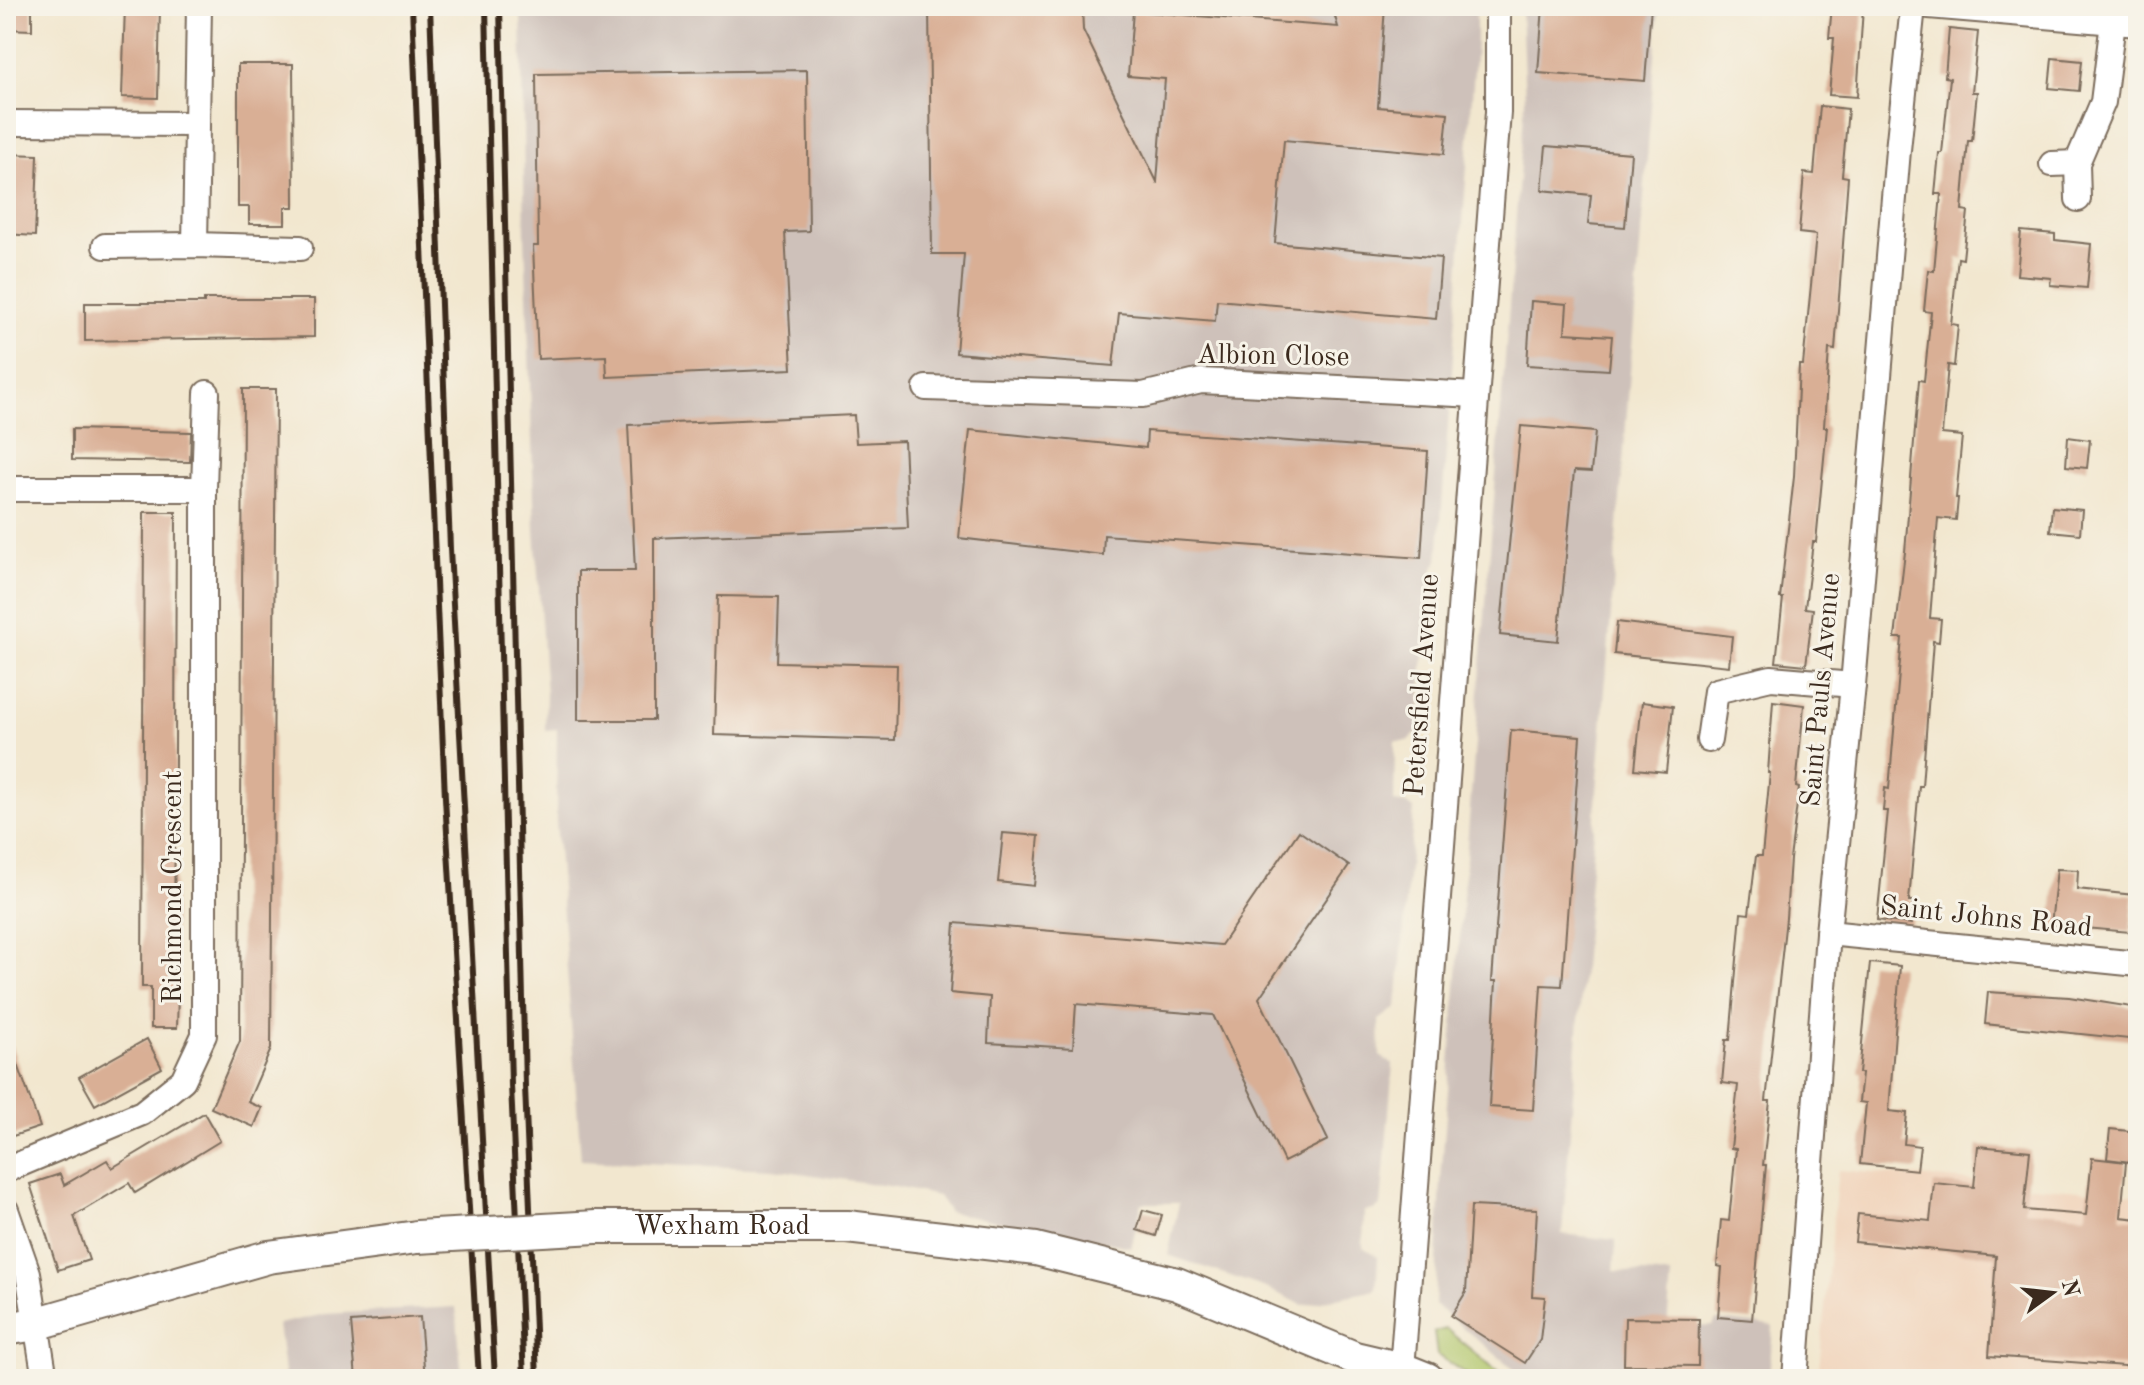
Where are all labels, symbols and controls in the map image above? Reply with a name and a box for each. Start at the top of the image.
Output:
street label: Albion Close [1196,342,1350,372]
street label: Saint Pauls Avenue [1798,572,1846,808]
street label: Petersfield Avenue [1401,573,1445,797]
street label: Richmond Crescent [160,770,188,1004]
street label: Saint Johns Road [1878,893,2094,943]
street label: Wexham Road [634,1213,810,1241]
north arrow [2012,1253,2092,1333]
text: N [2057,1277,2082,1299]

